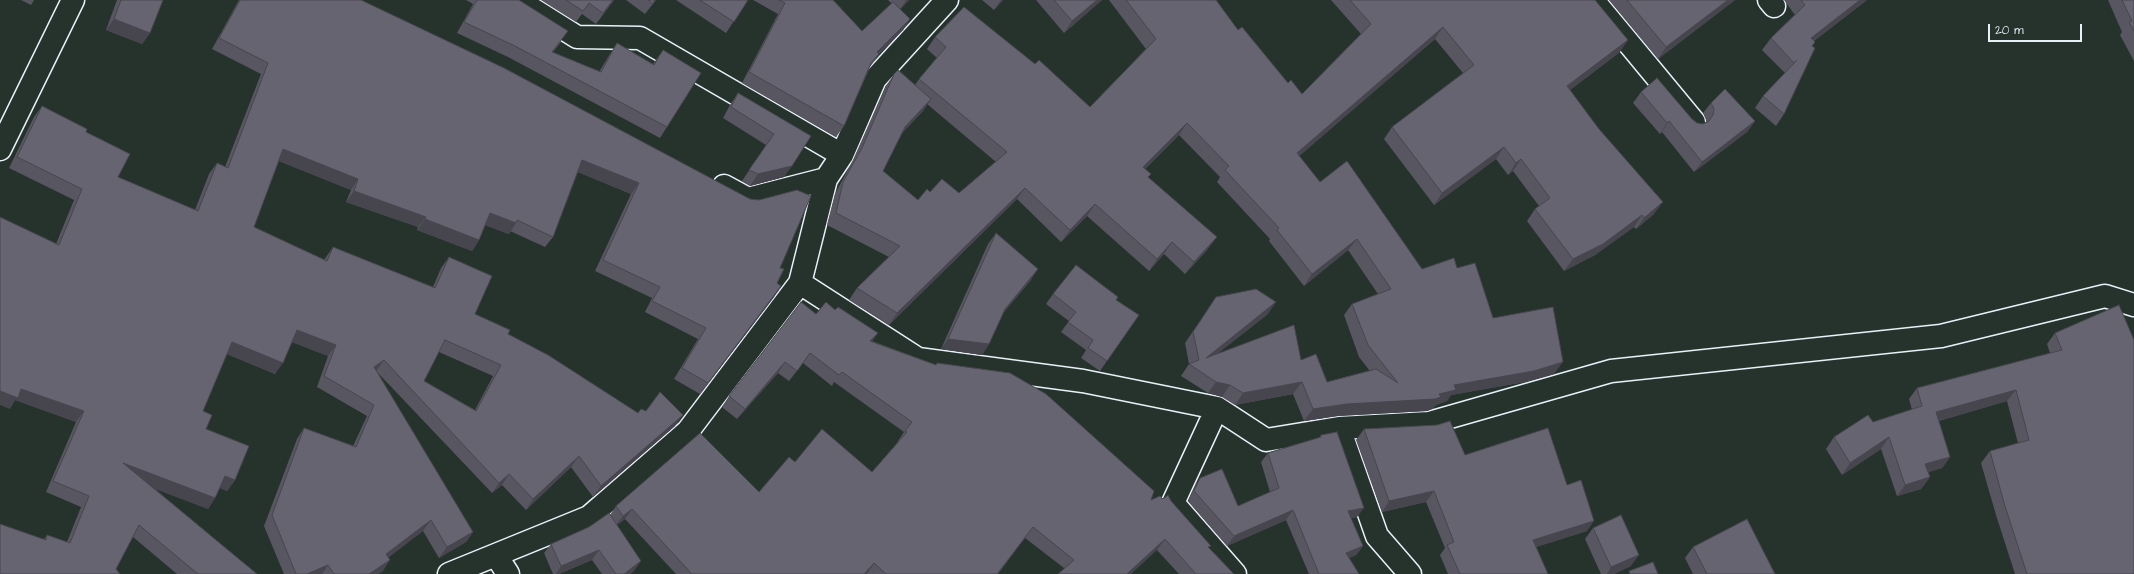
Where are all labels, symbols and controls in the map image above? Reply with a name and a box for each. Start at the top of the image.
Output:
scale bar [1990,16,2084,42]
text: 20 m [1995,22,2024,39]

